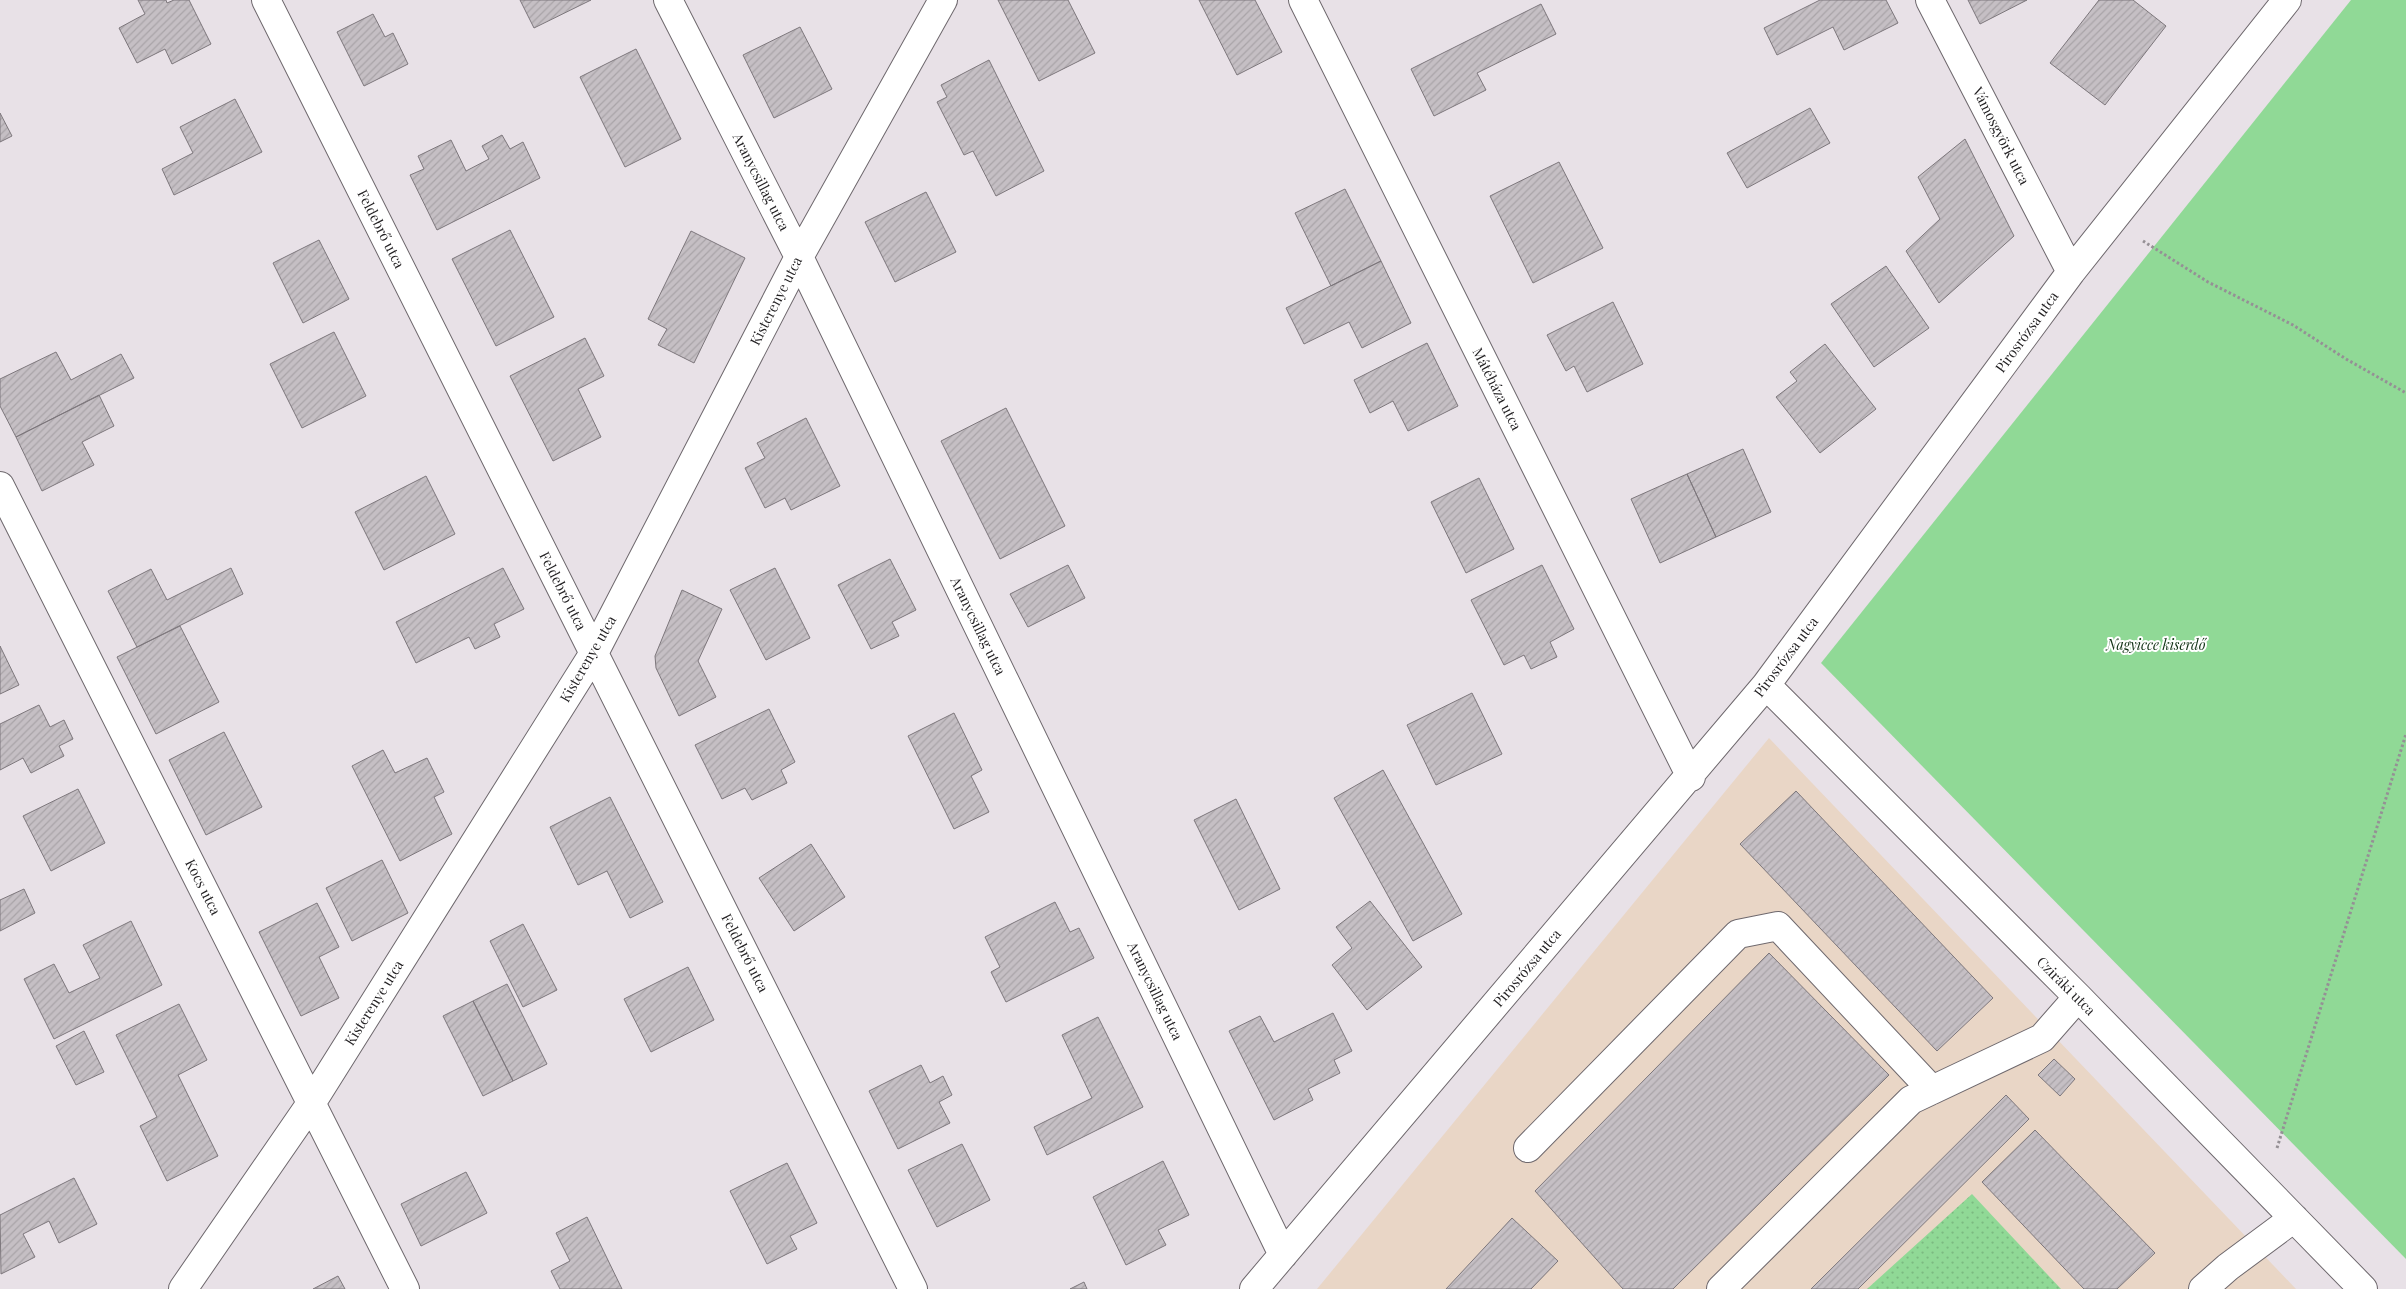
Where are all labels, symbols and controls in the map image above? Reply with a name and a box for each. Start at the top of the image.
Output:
street label: Vámosgyörk utca [1968,83,2034,188]
street label: Aranycsillag utca [728,129,794,234]
street label: Feldebrő utca [354,186,409,271]
street label: Kisterenye utca [745,253,806,348]
street label: Pirosrózsa utca [1991,287,2062,376]
street label: Mátéháza utca [1469,344,1526,433]
street label: Feldebrő utca [536,548,591,633]
street label: Aranycsillag utca [946,573,1010,678]
street label: Kisterenye utca [555,612,620,706]
street label: Pirosrózsa utca [1749,613,1822,701]
park label: Nagyicce kiserdő [2104,635,2208,654]
street label: Kocs utca [181,856,226,918]
street label: Feldebrő utca [718,910,773,995]
street label: Pirosrózsa utca [1489,925,1565,1011]
street label: Aranycsillag utca [1123,938,1187,1043]
street label: Cziráki utca [2033,952,2100,1019]
street label: Kisterenye utca [340,956,407,1049]

